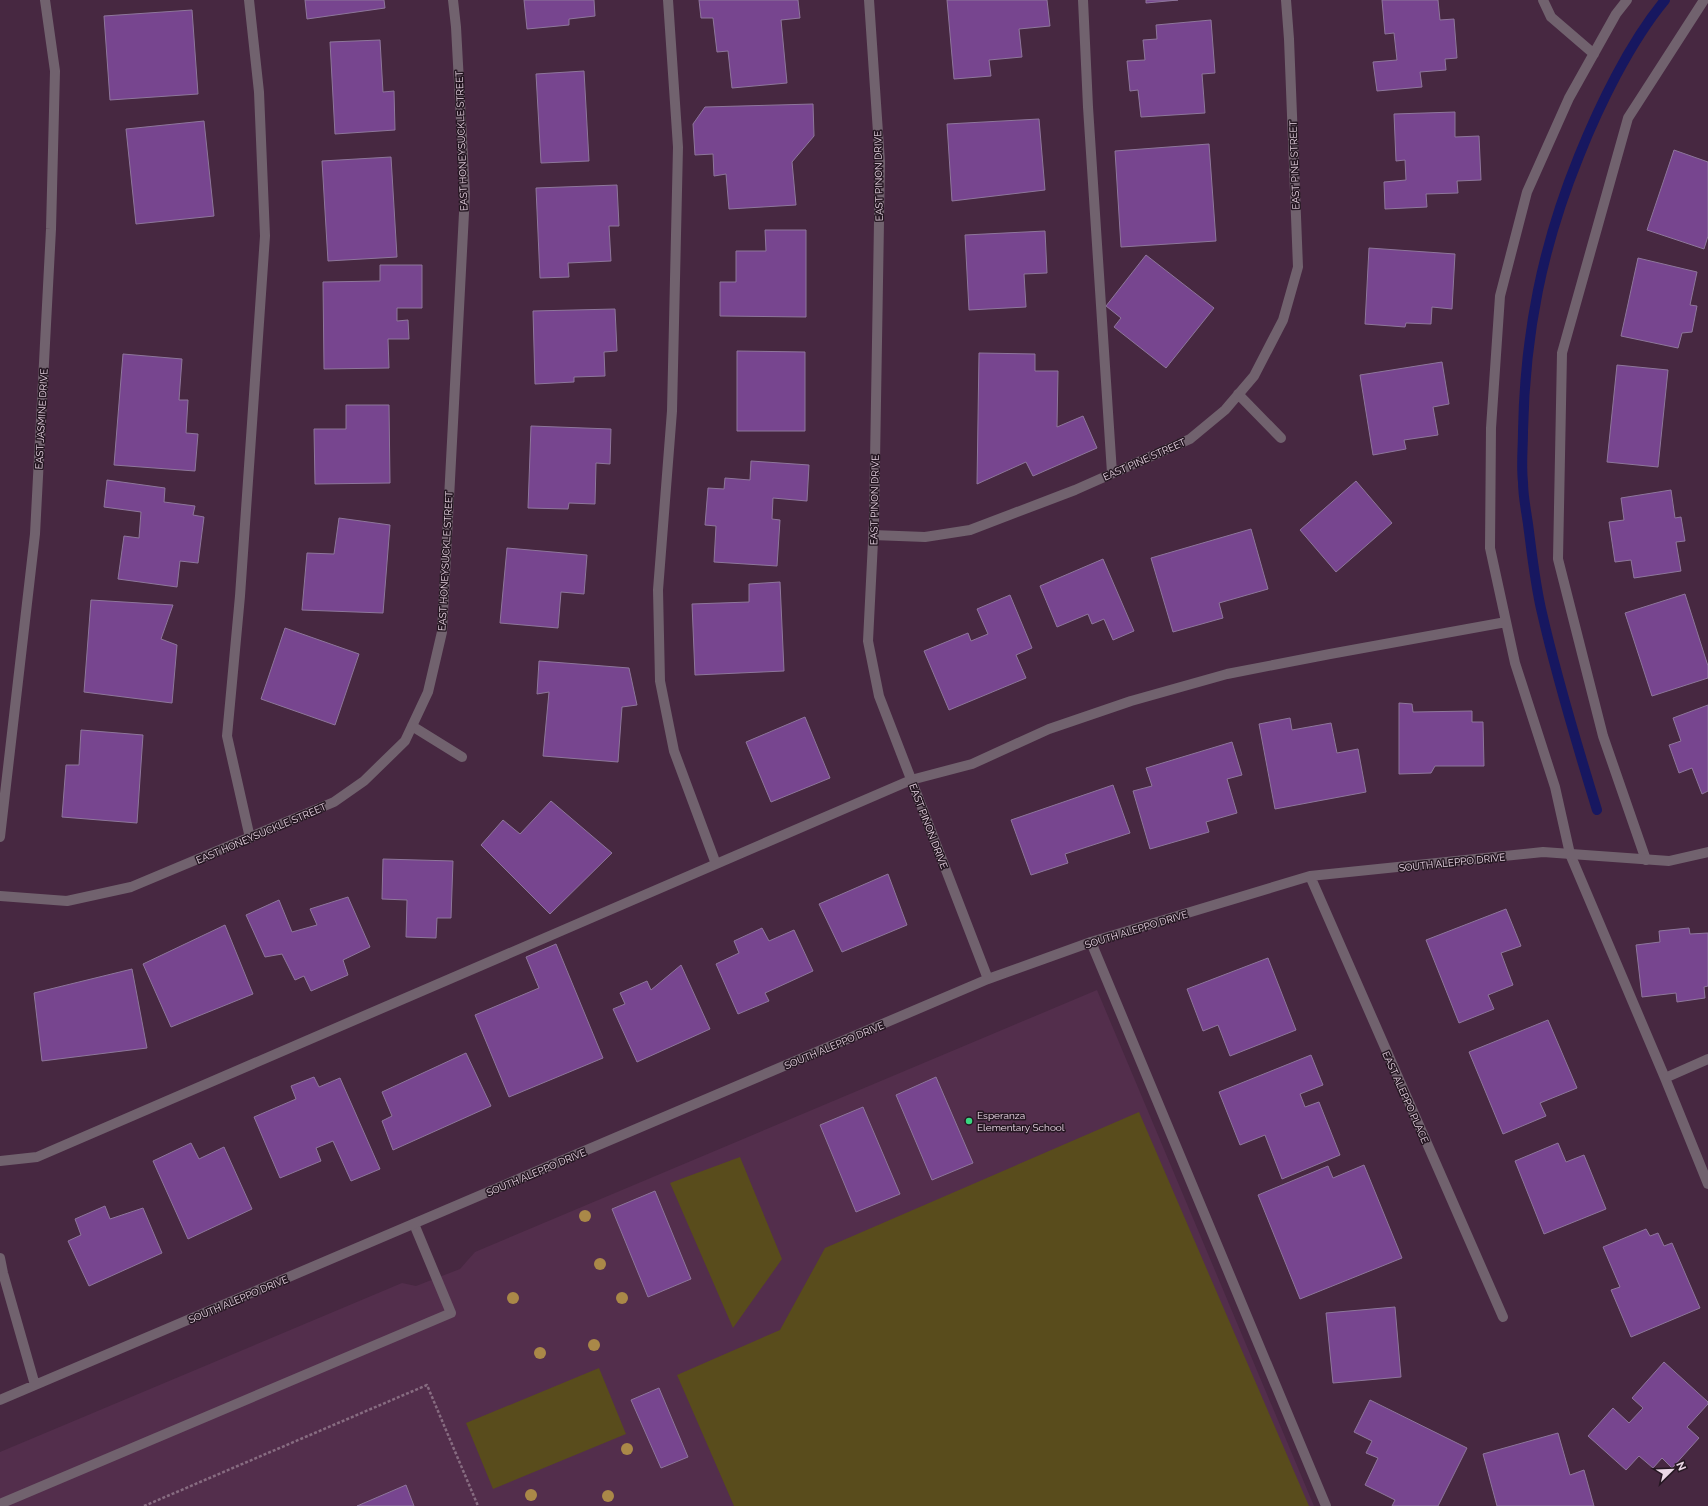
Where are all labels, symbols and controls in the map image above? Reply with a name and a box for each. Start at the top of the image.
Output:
street label: EAST HONEYSUCKLE STREET [454,71,469,211]
street label: EAST PINE STREET [1287,120,1302,210]
street label: EAST PINON DRIVE [872,131,885,221]
street label: EAST JASMINE DRIVE [33,368,50,470]
street label: EAST PINE STREET [1101,436,1187,483]
street label: EAST PINON DRIVE [868,455,881,545]
street label: EAST HONEYSUCKLE STREET [436,491,455,631]
street label: EAST PINON DRIVE [907,782,950,870]
street label: EAST HONEYSUCKLE STREET [194,801,328,866]
street label: SOUTH ALEPPO DRIVE [1398,851,1506,874]
street label: SOUTH ALEPPO DRIVE [1083,909,1189,950]
street label: SOUTH ALEPPO DRIVE [783,1019,886,1071]
street label: EAST ALEPPO PLACE [1380,1050,1431,1145]
place label: Esperanza Elementary School [977,1110,1065,1133]
marker: Esperanza Elementary School [964,1116,974,1126]
street label: SOUTH ALEPPO DRIVE [485,1146,588,1198]
street label: SOUTH ALEPPO DRIVE [187,1273,290,1325]
north arrow [1652,1450,1692,1490]
text: N [1673,1460,1688,1473]

